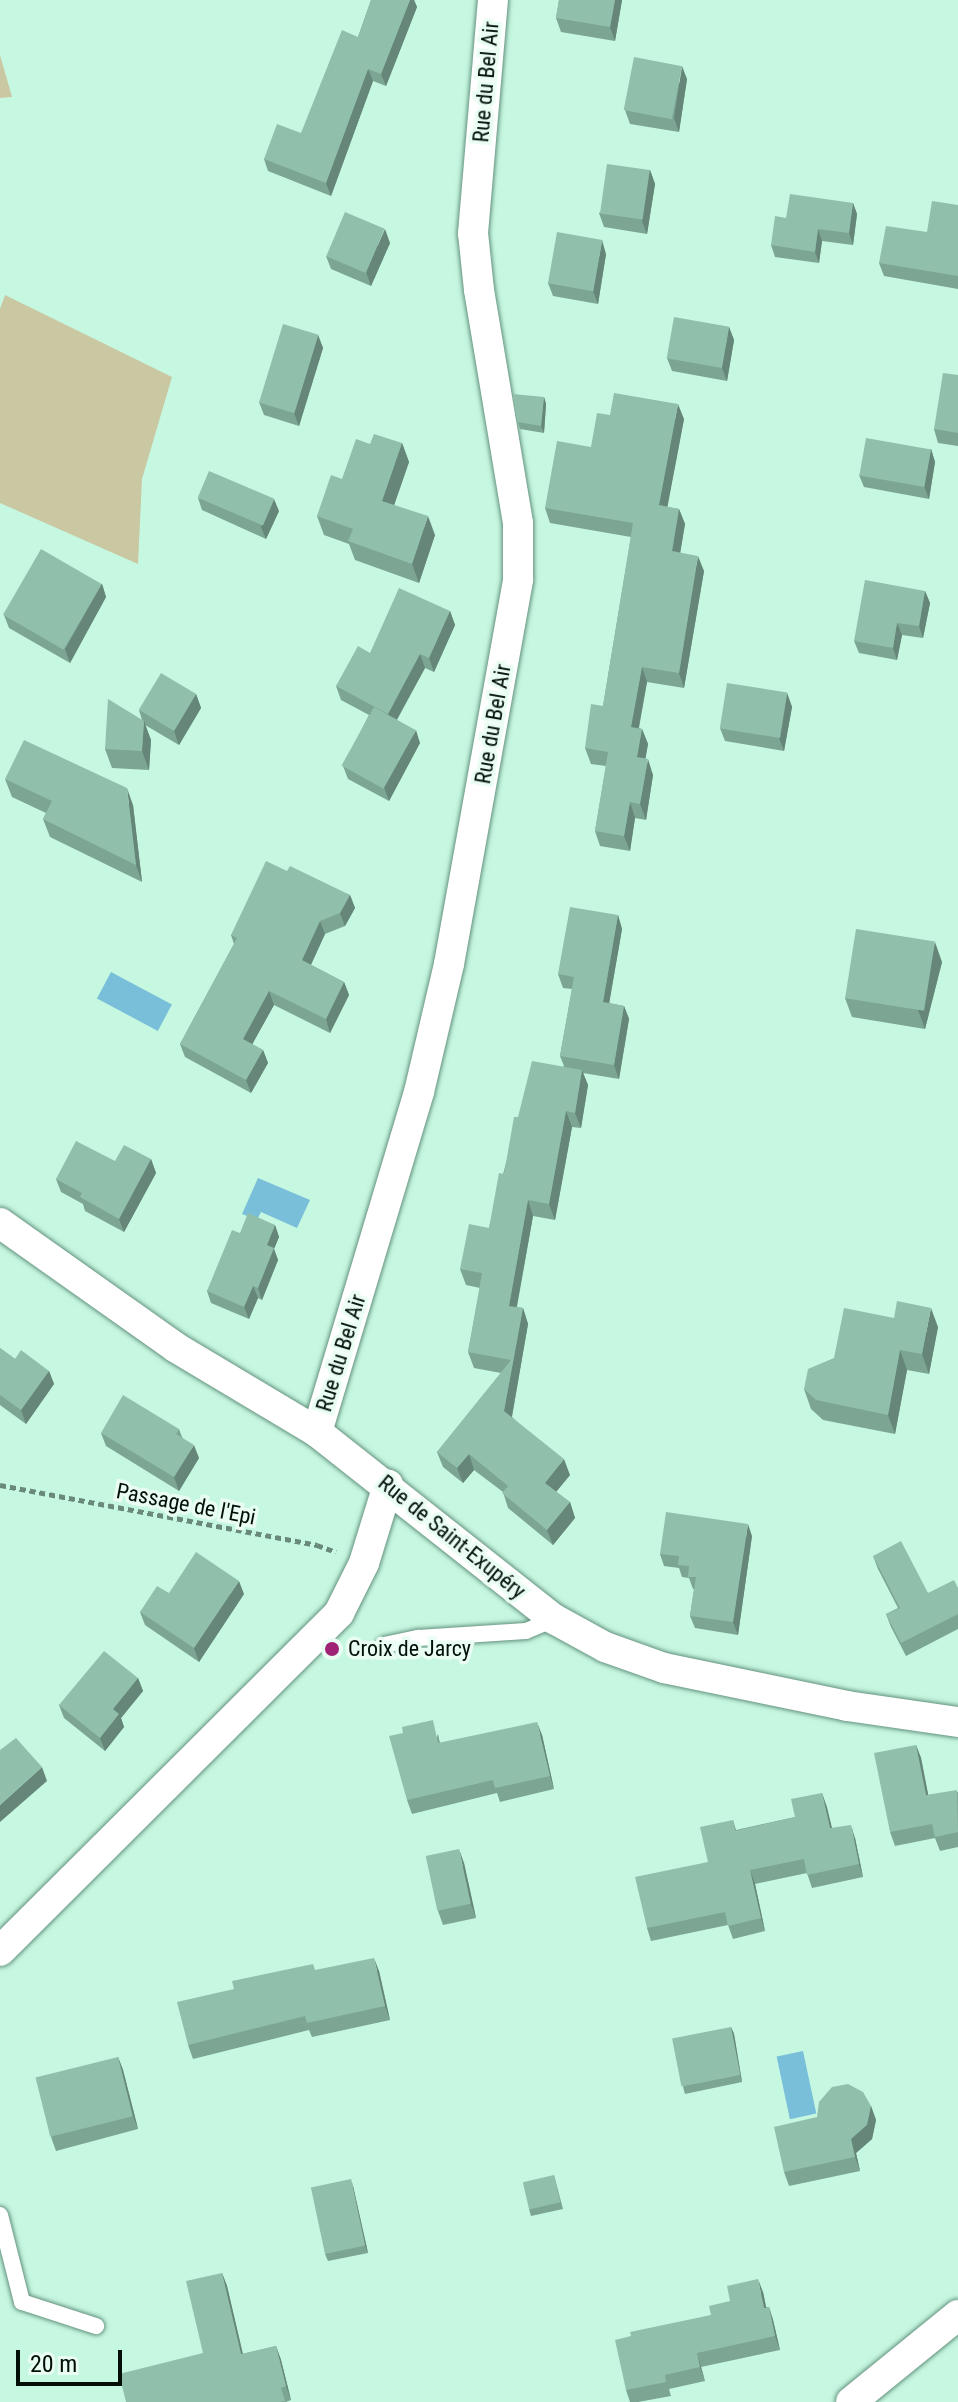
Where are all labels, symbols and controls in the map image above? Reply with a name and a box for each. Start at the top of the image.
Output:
street label: Rue du Bel Air [468,21,504,143]
street label: Rue du Bel Air [469,662,517,786]
street label: Rue du Bel Air [311,1291,371,1415]
street label: Rue de Saint-Exupéry [373,1469,531,1605]
street label: Passage de l'Epi [114,1478,258,1530]
place label: Croix de Jarcy [348,1636,471,1662]
marker: Croix de Jarcy [323,1640,341,1658]
scale bar [20,2334,126,2384]
text: 20 m [30,2350,77,2378]

